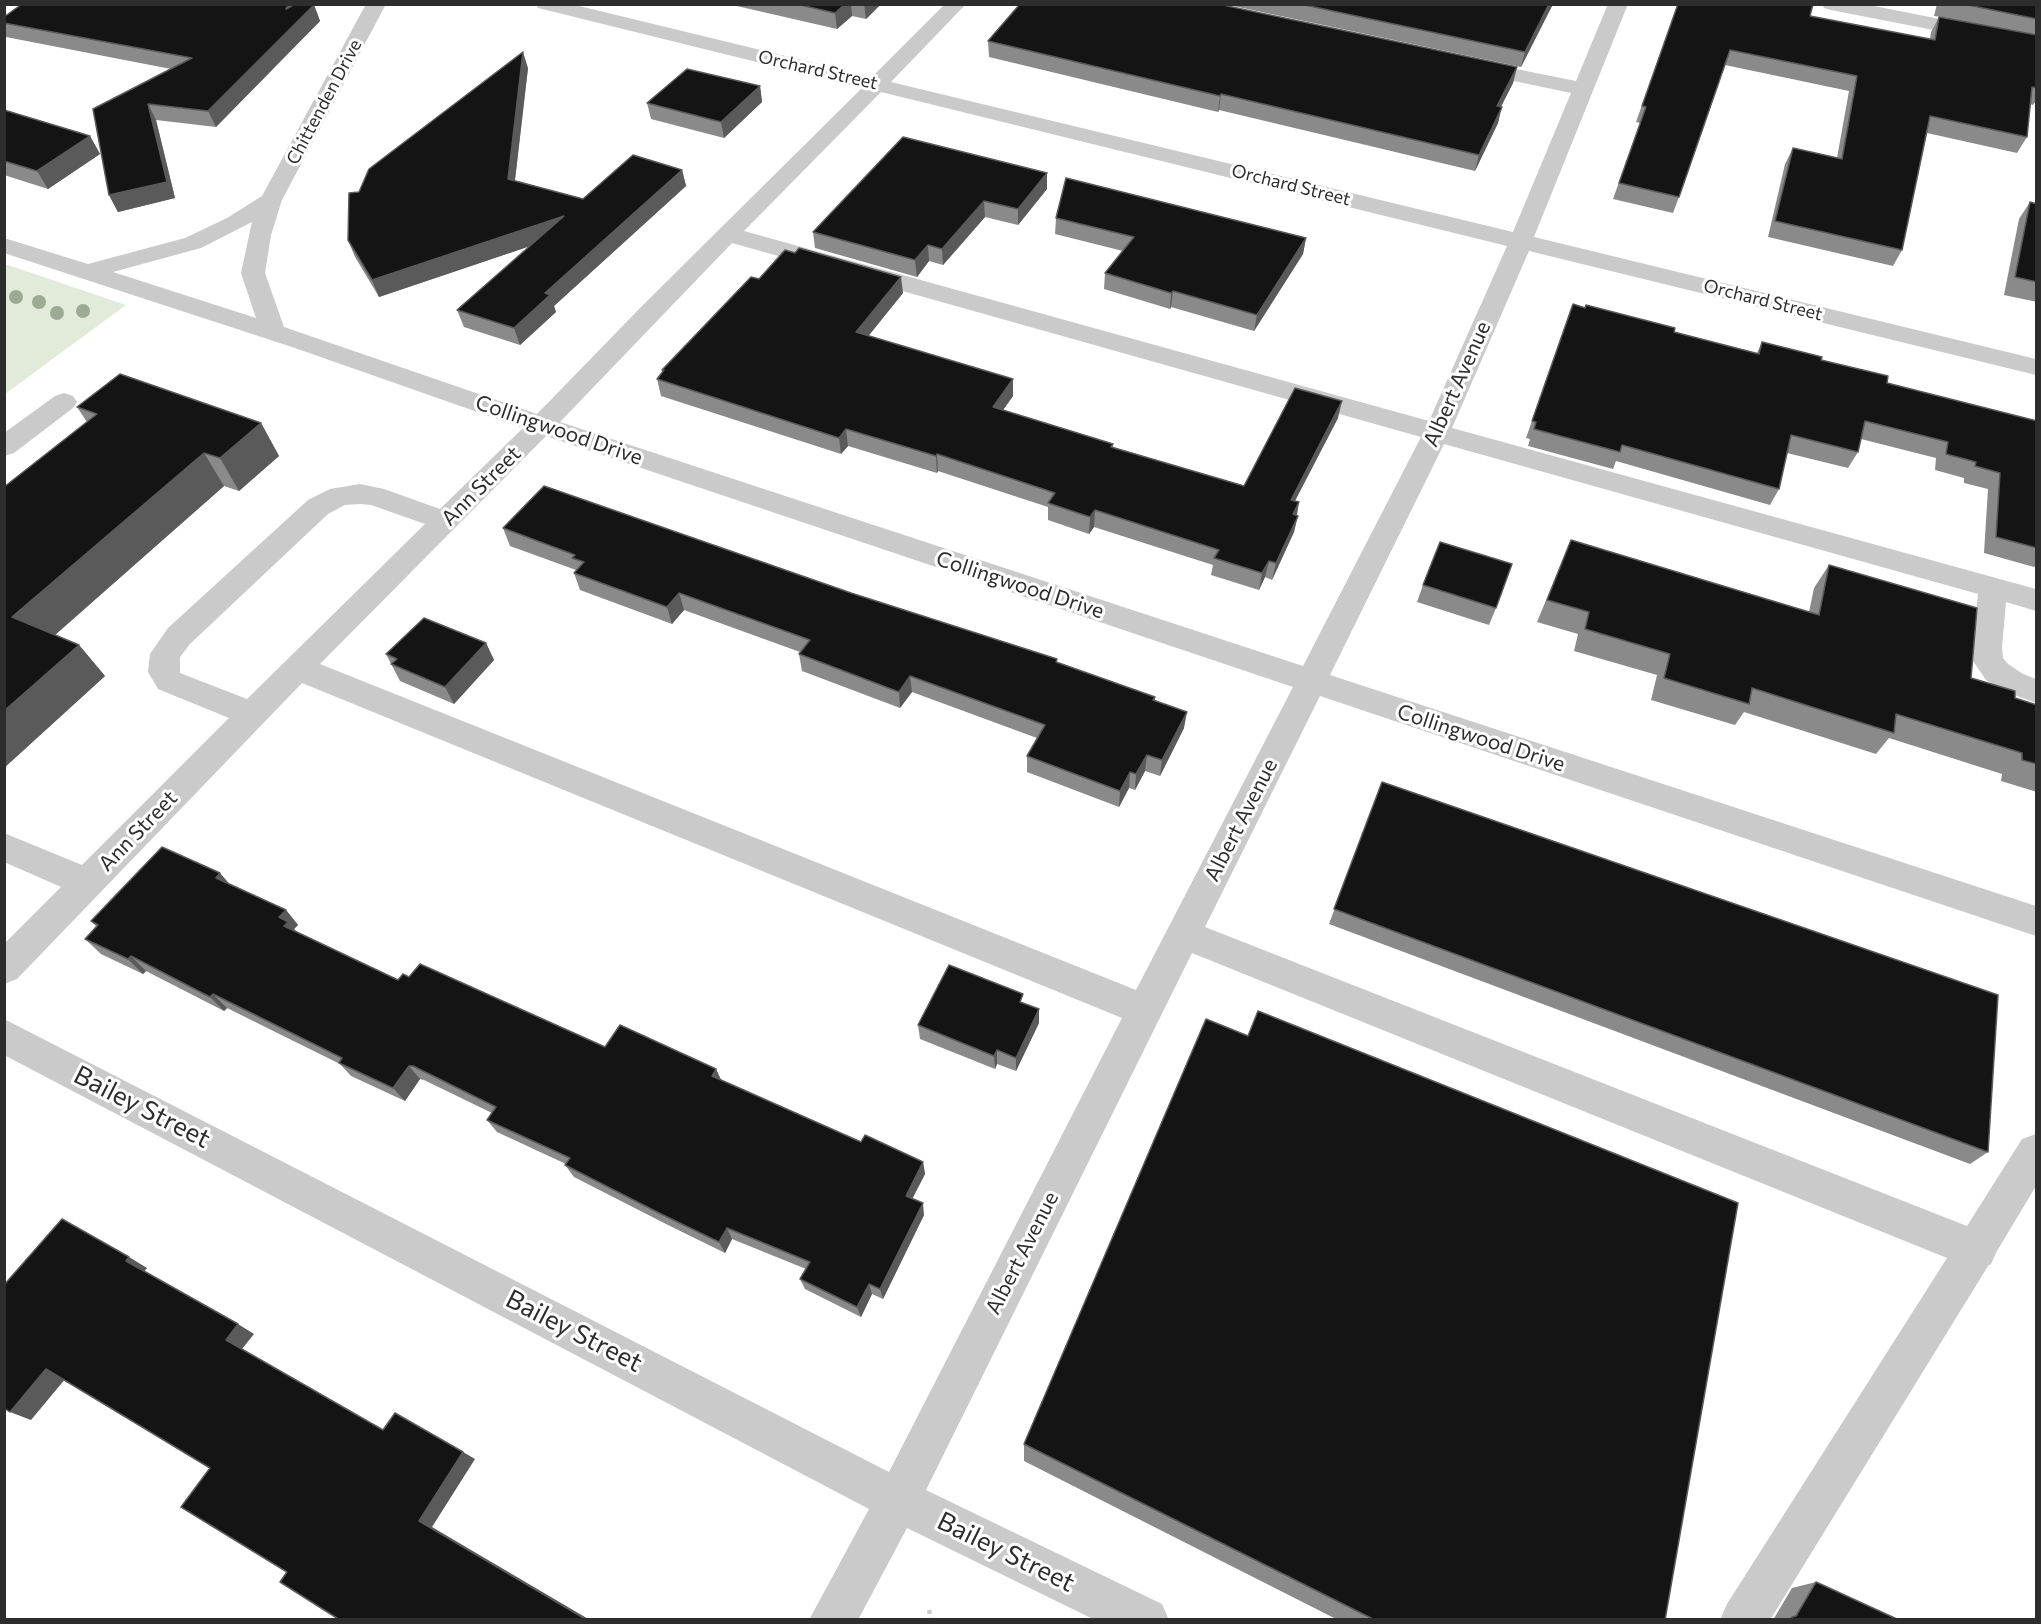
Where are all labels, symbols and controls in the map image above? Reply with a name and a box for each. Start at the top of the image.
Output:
street label: Chittenden Drive [282,36,366,168]
street label: Orchard Street [756,46,880,94]
street label: Orchard Street [1229,160,1353,210]
street label: Orchard Street [1701,275,1825,325]
street label: Albert Avenue [1418,318,1496,450]
street label: Collingwood Drive [472,390,646,470]
street label: Ann Street [436,441,526,531]
street label: Collingwood Drive [933,546,1107,624]
street label: Collingwood Drive [1394,699,1568,777]
street label: Albert Avenue [1199,754,1283,886]
street label: Ann Street [94,786,182,876]
street label: Bailey Street [69,1059,215,1155]
street label: Albert Avenue [980,1187,1064,1319]
street label: Bailey Street [501,1283,647,1379]
street label: Bailey Street [932,1505,1080,1599]

